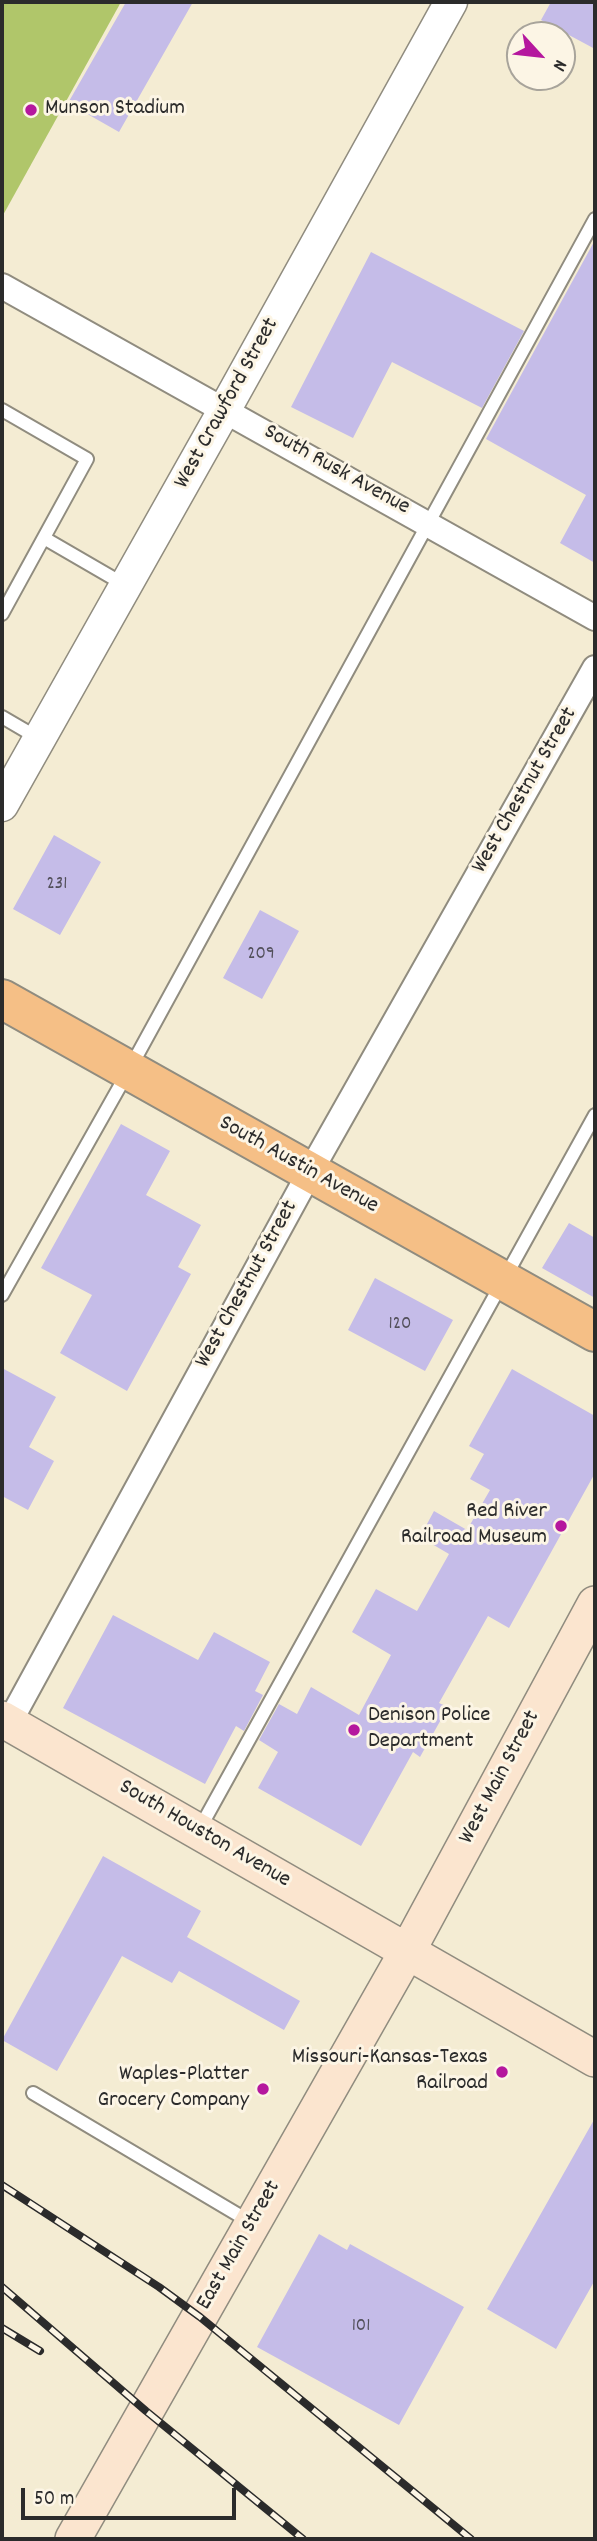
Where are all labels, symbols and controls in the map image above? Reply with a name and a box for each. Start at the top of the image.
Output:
north arrow [506,21,576,91]
text: N [544,55,573,75]
place label: Munson Stadium [45,96,185,124]
marker: Munson Stadium [23,102,39,118]
street label: West Crawford Street [170,314,286,494]
street label: South Rusk Avenue [258,419,414,523]
street label: West Chestnut Street [467,703,585,879]
house number: 231 [47,874,67,896]
house number: 209 [247,944,275,966]
street label: South Austin Avenue [213,1111,383,1221]
street label: West Chestnut Street [191,1196,305,1374]
house number: 120 [389,1314,411,1336]
place label: Red River Railroad Museum [401,1499,547,1553]
marker: Red River Railroad Museum [553,1518,569,1534]
place label: Denison Police Department [368,1703,490,1757]
street label: West Main Street [454,1707,548,1849]
marker: Denison Police Department [346,1722,362,1738]
street label: South Houston Avenue [113,1775,295,1895]
place label: Missouri-Kansas-Texas Railroad [292,2045,488,2099]
place label: Waples-Platter Grocery Company [97,2062,249,2116]
marker: Missouri-Kansas-Texas Railroad [494,2064,510,2080]
marker: Waples-Platter Grocery Company [255,2081,271,2097]
street label: East Main Street [192,2176,288,2316]
house number: 101 [352,2316,370,2338]
scale bar [24,2474,240,2518]
text: 50 m [34,2485,74,2515]

